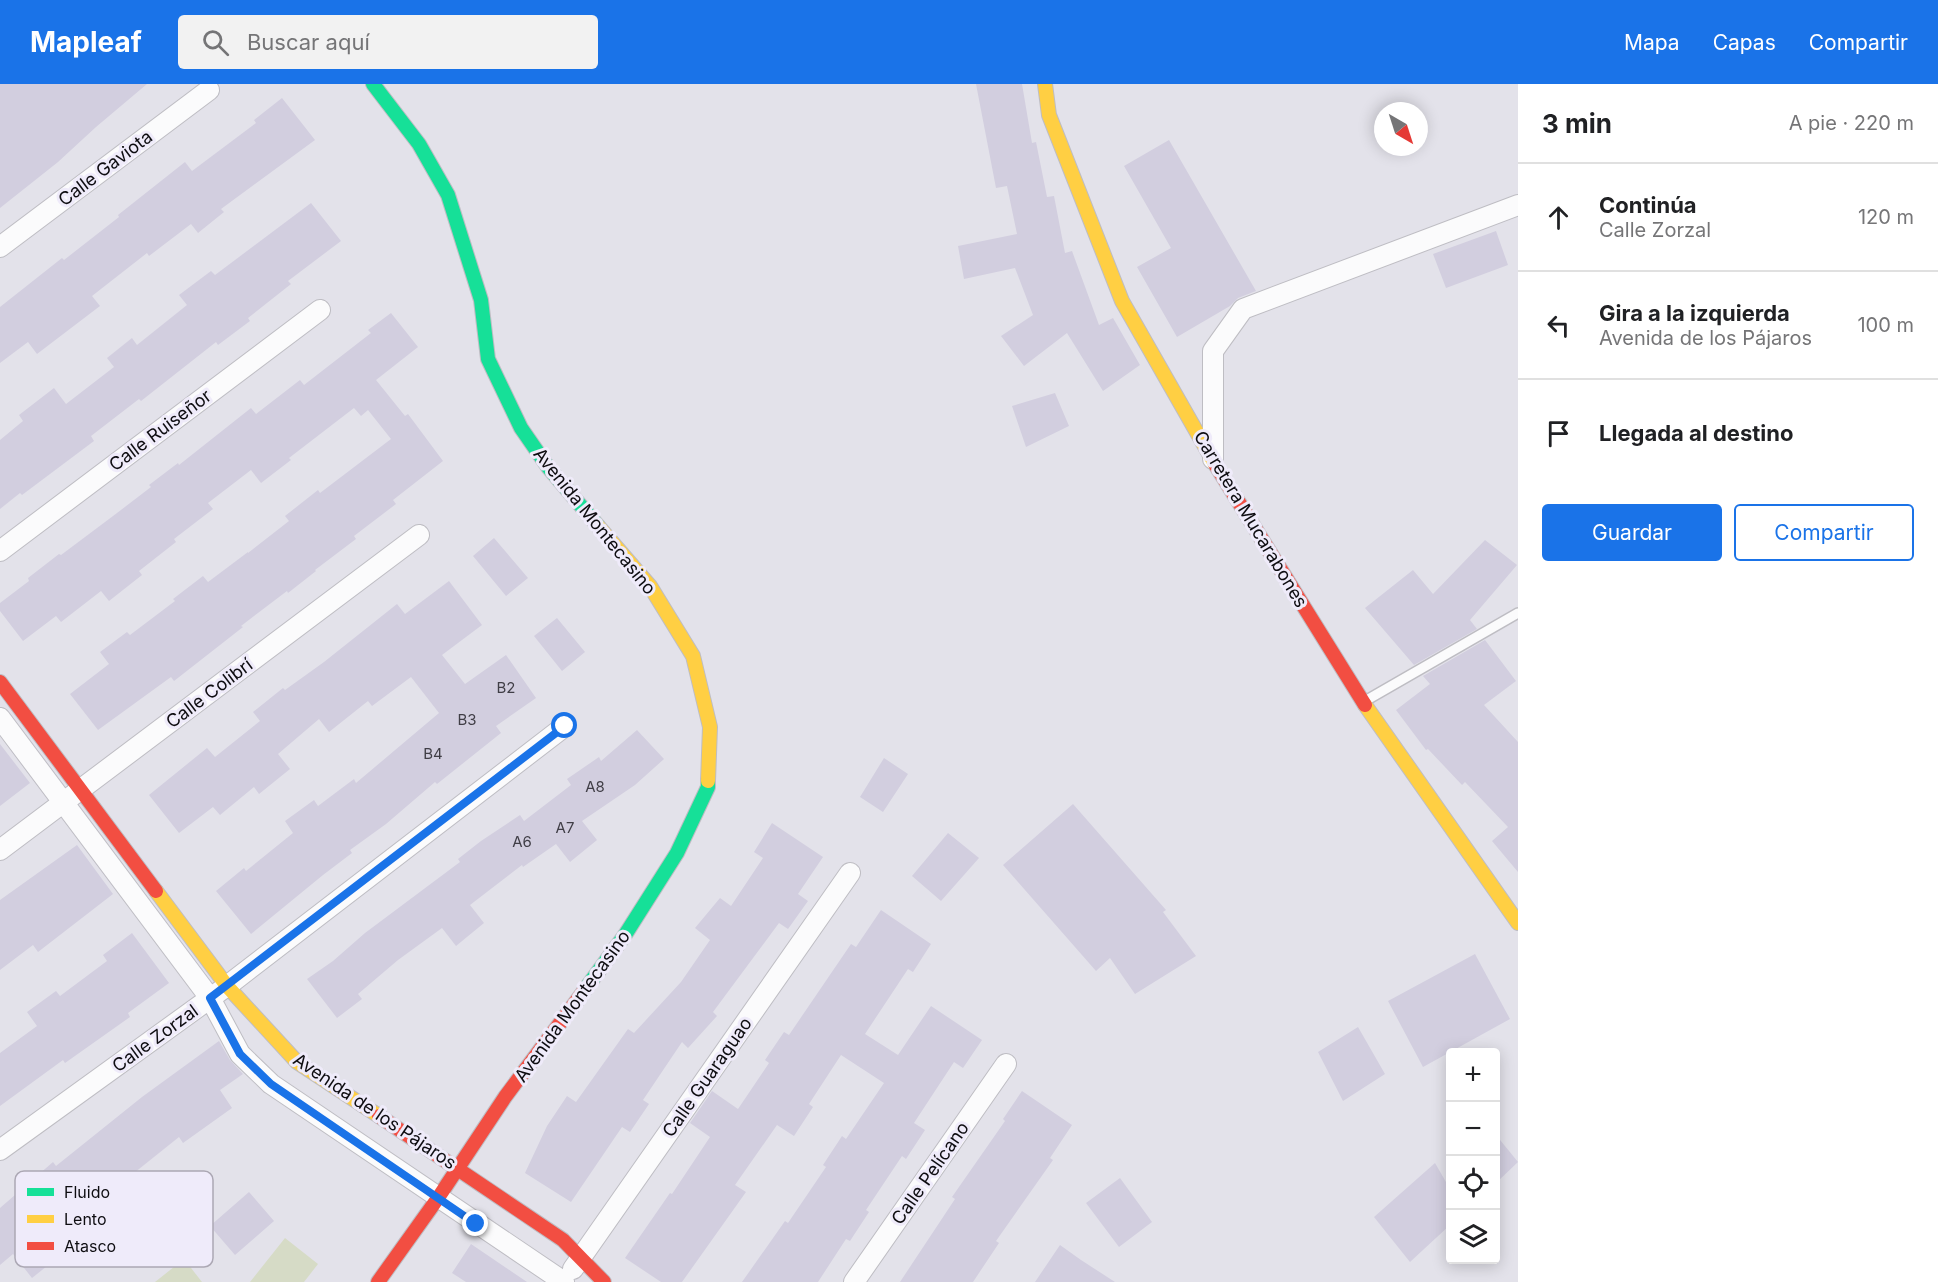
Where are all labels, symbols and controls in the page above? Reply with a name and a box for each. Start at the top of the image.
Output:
search box [178,15,598,69]
text: Mapleaf [30,25,142,59]
icon: search [199,26,232,59]
text: Buscar aquí [247,29,370,55]
text: Mapa [1624,30,1680,55]
text: Capas [1713,30,1776,55]
text: Compartir [1809,30,1908,55]
north arrow [1374,102,1428,156]
text: 3 min [1542,108,1612,139]
text: A pie · 220 m [1789,111,1914,135]
street label: Calle Gaviota [54,126,156,210]
text: Continúa [1599,192,1697,218]
icon: ahead [1542,201,1575,234]
text: 120 m [1858,205,1914,229]
text: Calle Zorzal [1599,218,1711,242]
text: Gira a la izquierda [1599,300,1790,326]
icon: left [1542,309,1575,342]
text: 100 m [1857,313,1914,337]
text: Avenida de los Pájaros [1599,326,1812,350]
street label: Calle Ruiseñor [105,385,215,475]
icon: arrive [1542,417,1575,450]
text: Llegada al destino [1599,420,1793,446]
street label: Carretera Mucarabones [1190,427,1312,611]
street label: Avenida Montecasino [529,444,661,598]
button: Guardar [1542,504,1722,561]
button: Compartir [1734,504,1914,561]
street label: Calle Colibrí [162,653,257,732]
house number: B2 [497,678,515,697]
house number: B3 [457,710,477,729]
route start [551,712,577,738]
house number: B4 [423,744,443,763]
house number: A8 [585,777,605,796]
house number: A7 [556,818,574,837]
house number: A6 [512,832,532,851]
street label: Avenida Montecasino [510,926,634,1086]
street label: Calle Zorzal [108,1000,202,1076]
street label: Calle Guaraguao [658,1013,756,1141]
map controls [1446,1048,1500,1264]
button: + [1446,1048,1500,1102]
street label: Avenida de los Pájaros [290,1049,460,1173]
button: − [1446,1102,1500,1156]
street label: Calle Pelícano [887,1118,973,1228]
button: locate [1446,1156,1500,1210]
legend [15,1171,213,1267]
text: Fluido [64,1182,110,1202]
text: Lento [64,1209,107,1229]
route end [462,1210,488,1236]
button: layers [1446,1210,1500,1264]
text: Atasco [64,1236,116,1256]

